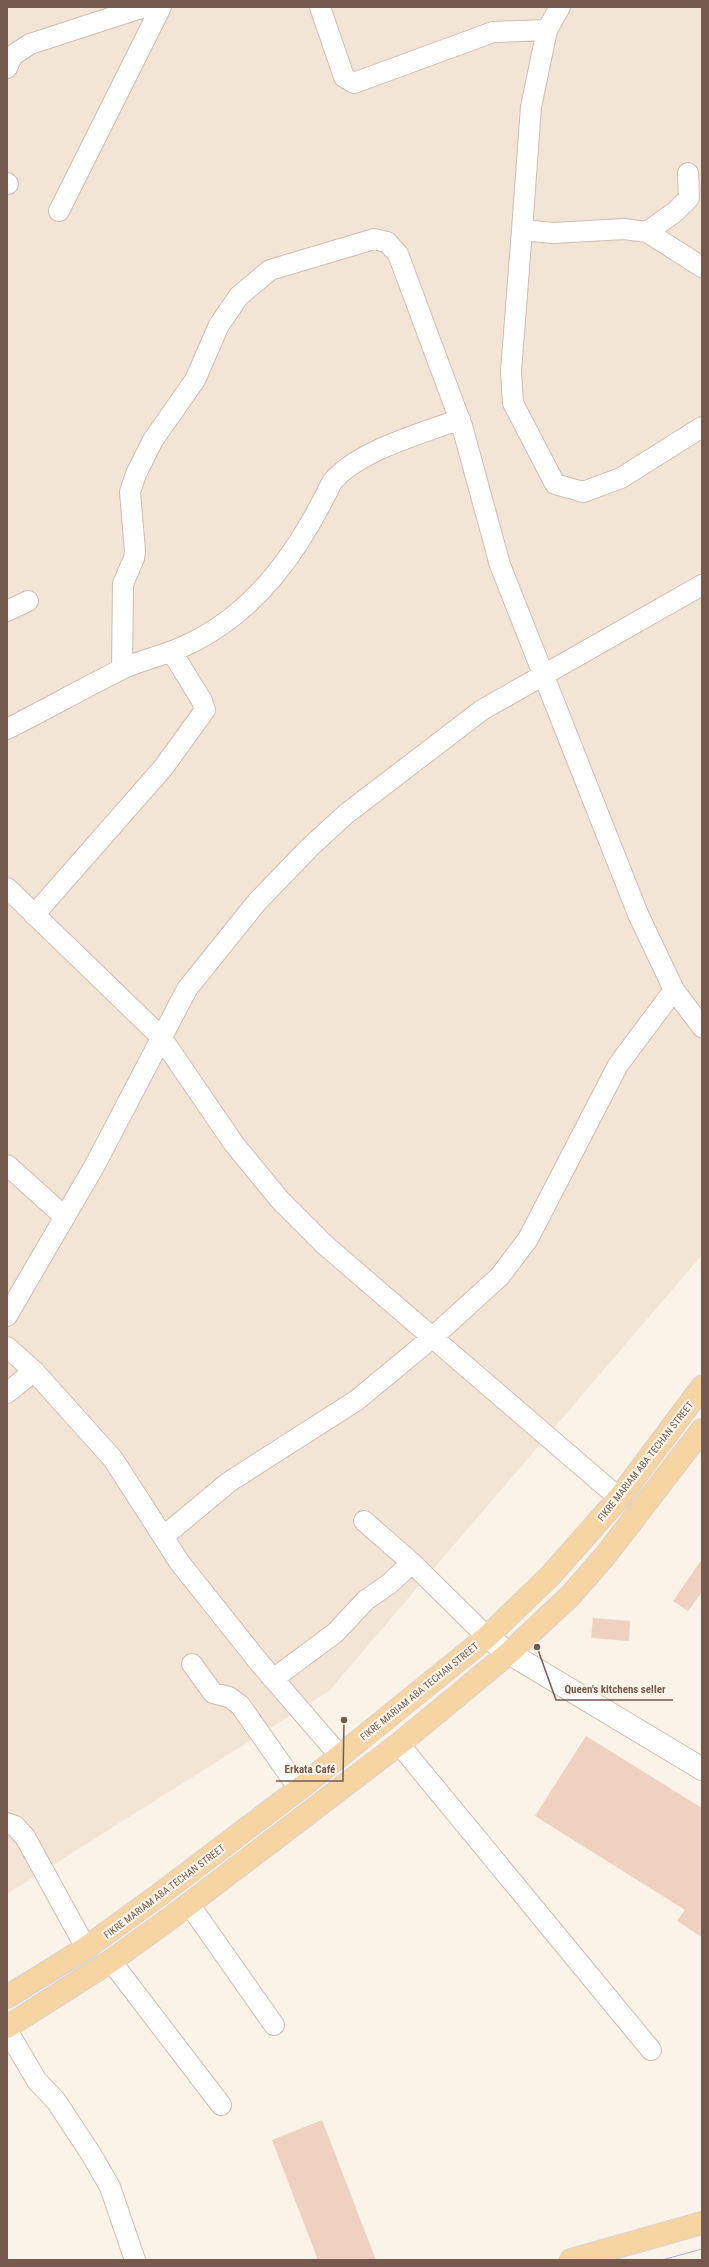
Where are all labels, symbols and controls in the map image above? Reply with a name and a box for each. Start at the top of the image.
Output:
street label: FIKRE MARIAM ABA TECHAN STREET [595,1399,695,1523]
street label: FIKRE MARIAM ABA TECHAN STREET [358,1640,481,1742]
callout: Queen's kitchens seller [556,1677,673,1700]
text: Queen's kitchens seller [564,1683,666,1696]
callout: Erkata Café [276,1758,343,1781]
text: Erkata Café [285,1763,335,1776]
street label: FIKRE MARIAM ABA TECHAN STREET [102,1842,227,1941]

